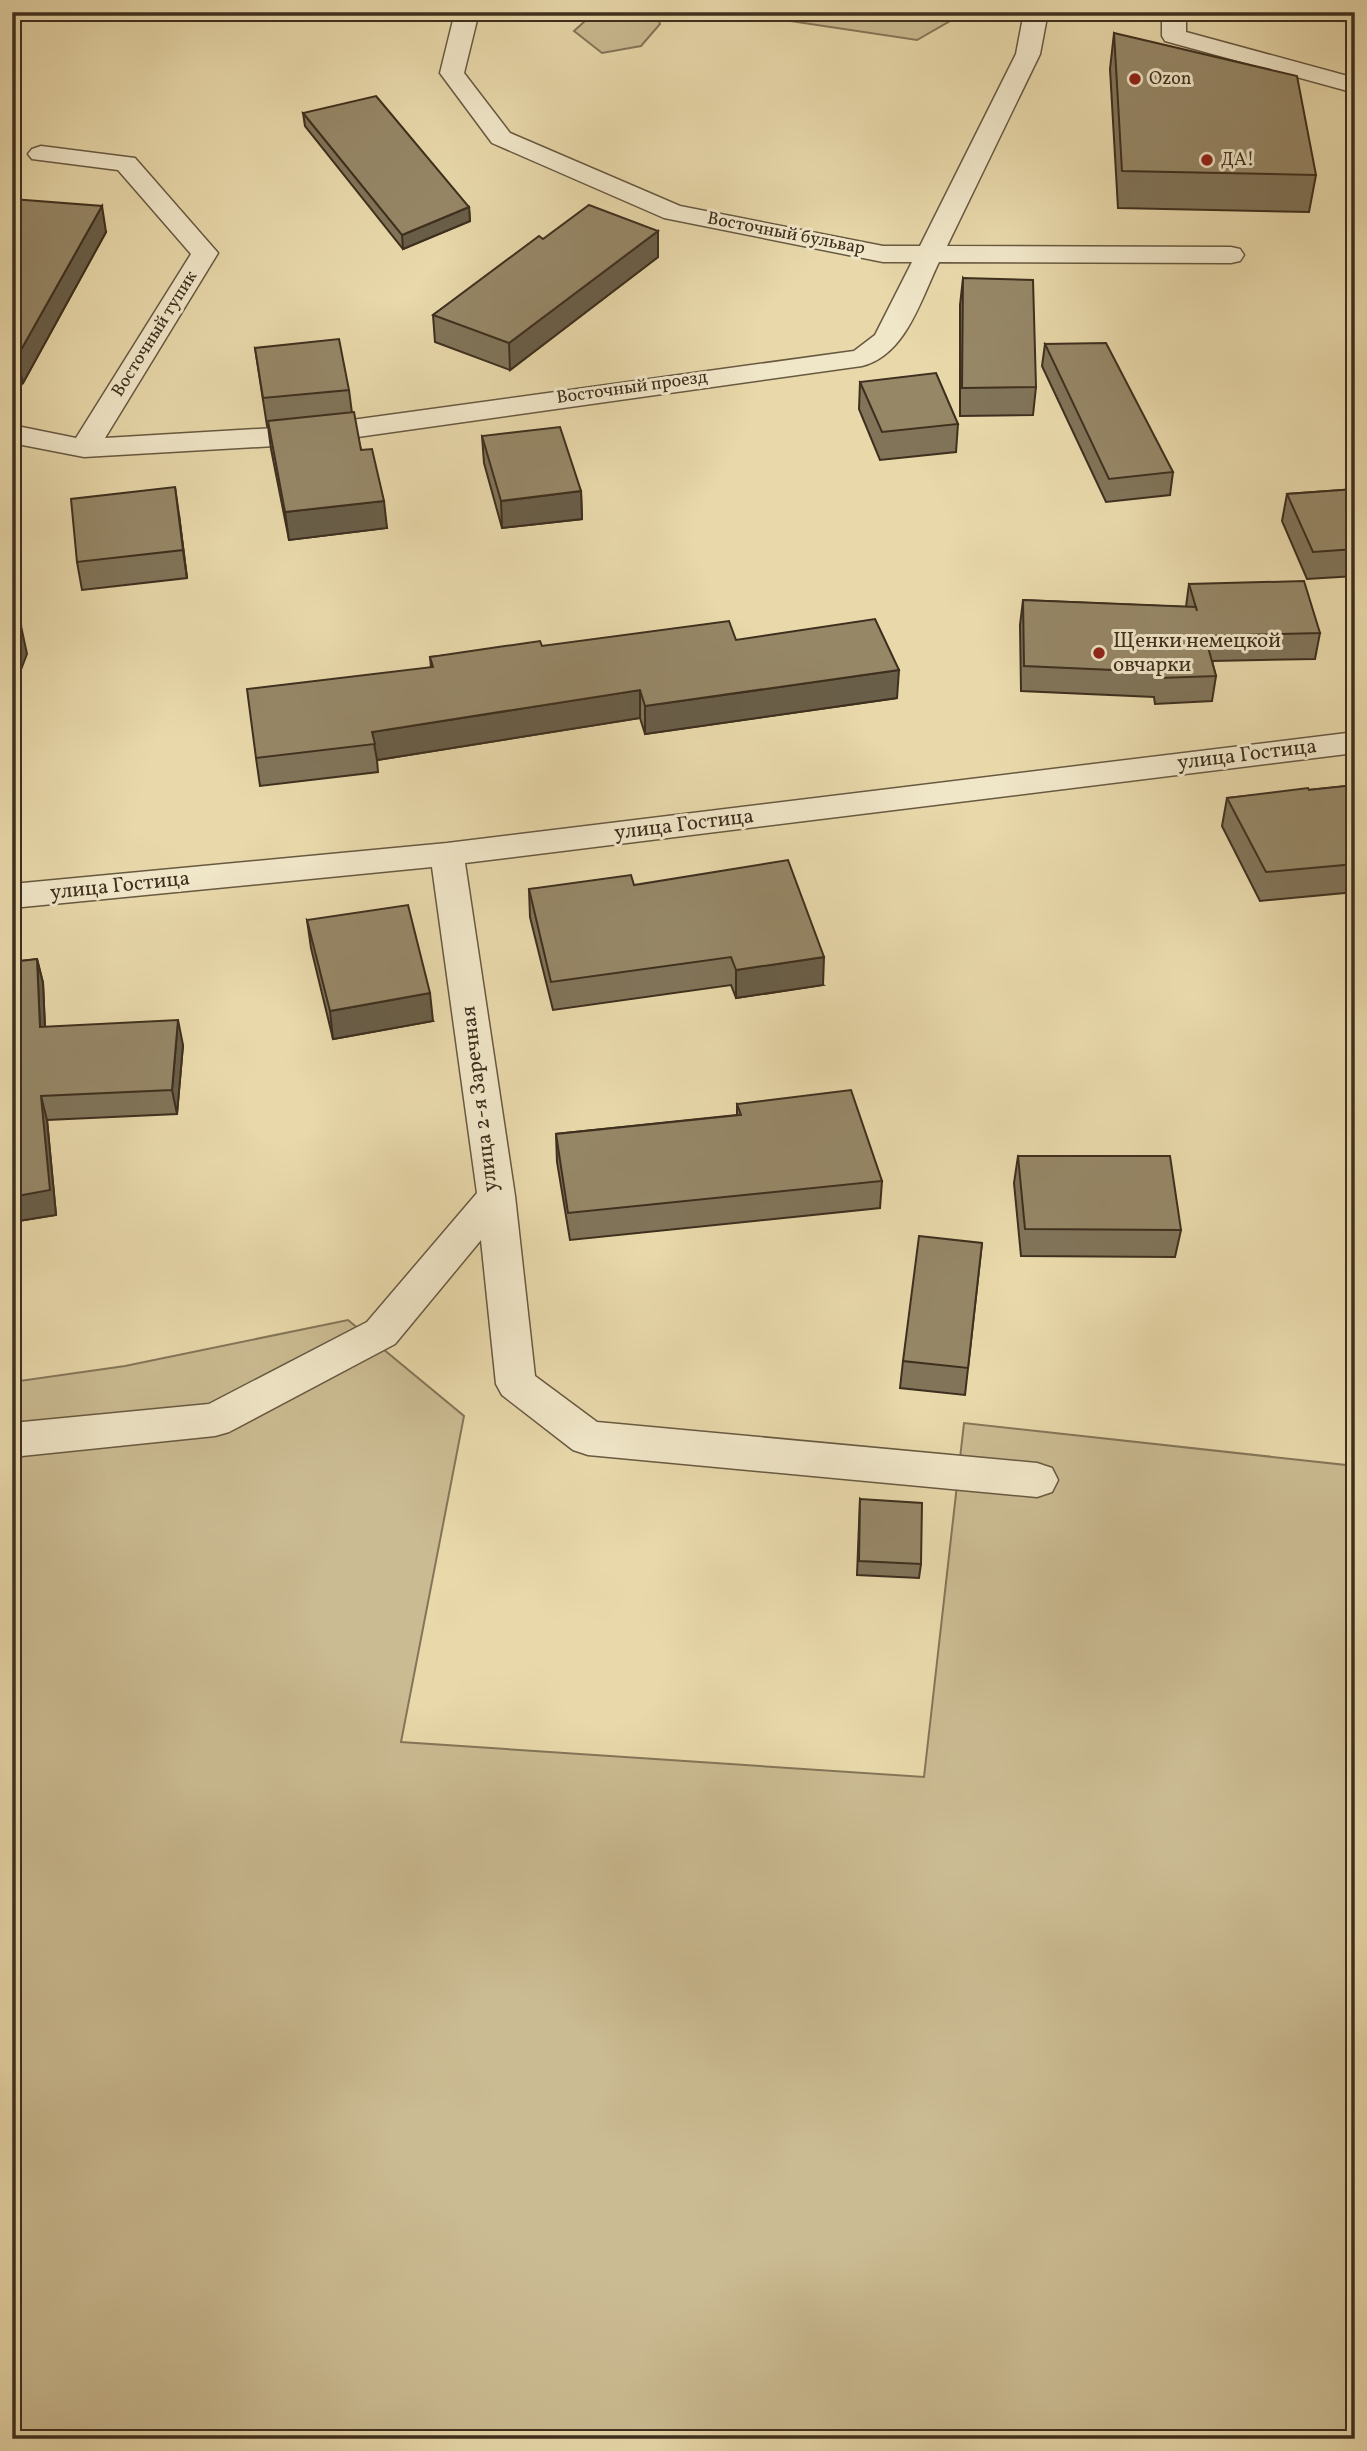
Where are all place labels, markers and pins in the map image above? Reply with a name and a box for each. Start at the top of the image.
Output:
place label: Ozon [1149,67,1192,92]
marker: Ozon [1127,71,1143,87]
place label: ДА! [1221,148,1254,173]
marker: ДА! [1199,152,1215,168]
place label: Щенки немецкой овчарки [1113,627,1281,680]
marker: Щенки немецкой овчарки [1091,645,1107,661]

